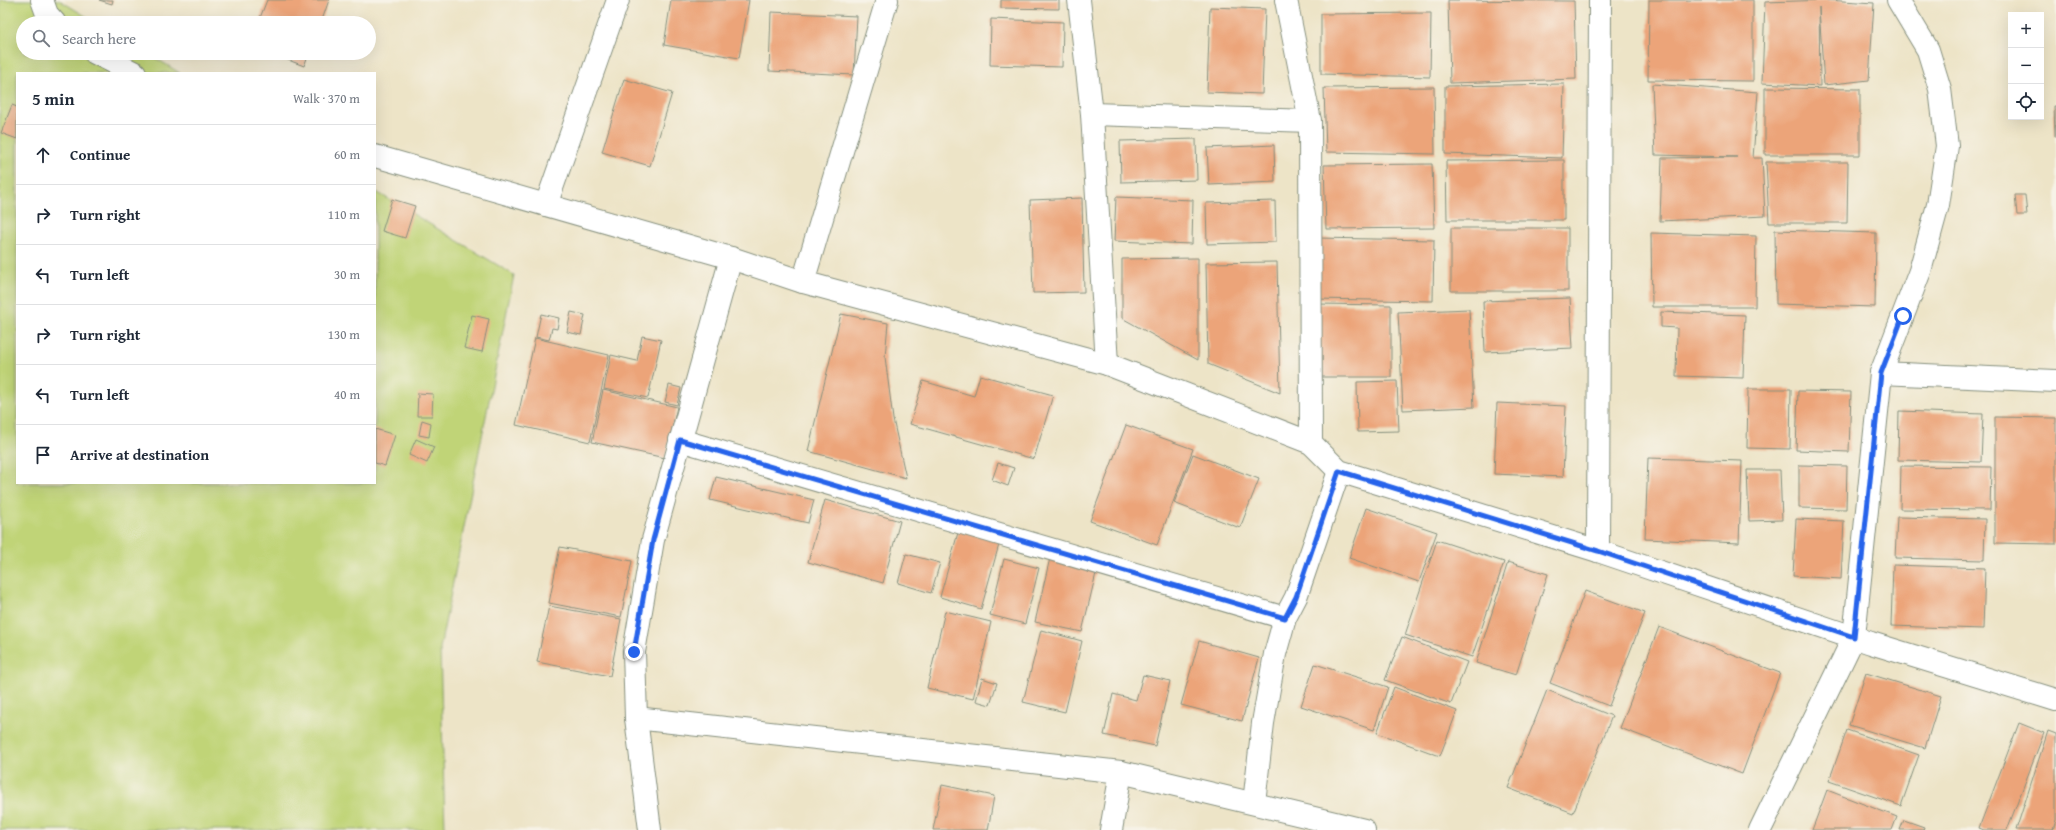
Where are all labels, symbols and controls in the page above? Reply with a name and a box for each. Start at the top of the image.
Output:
map controls [2008,12,2044,120]
button: + [2008,12,2044,48]
search box [16,16,376,60]
icon: search [30,27,52,49]
text: Search here [62,28,136,49]
button: − [2008,48,2044,84]
button: locate [2008,84,2044,120]
text: 5 min [32,86,74,111]
text: Walk · 370 m [293,89,360,108]
icon: ahead [32,144,54,166]
text: Continue [70,144,131,165]
text: 60 m [334,145,360,164]
icon: right [32,204,54,226]
text: Turn right [70,204,141,225]
text: 110 m [328,205,360,224]
icon: left [32,264,54,286]
text: Turn left [70,264,129,285]
text: 30 m [334,265,360,284]
route start [1894,307,1912,325]
icon: right [32,324,54,346]
text: Turn right [70,324,141,345]
text: 130 m [328,325,360,344]
icon: left [32,384,54,406]
text: Turn left [70,384,129,405]
text: 40 m [334,385,360,404]
icon: arrive [32,444,54,466]
text: Arrive at destination [70,444,209,465]
route end [625,643,643,661]

